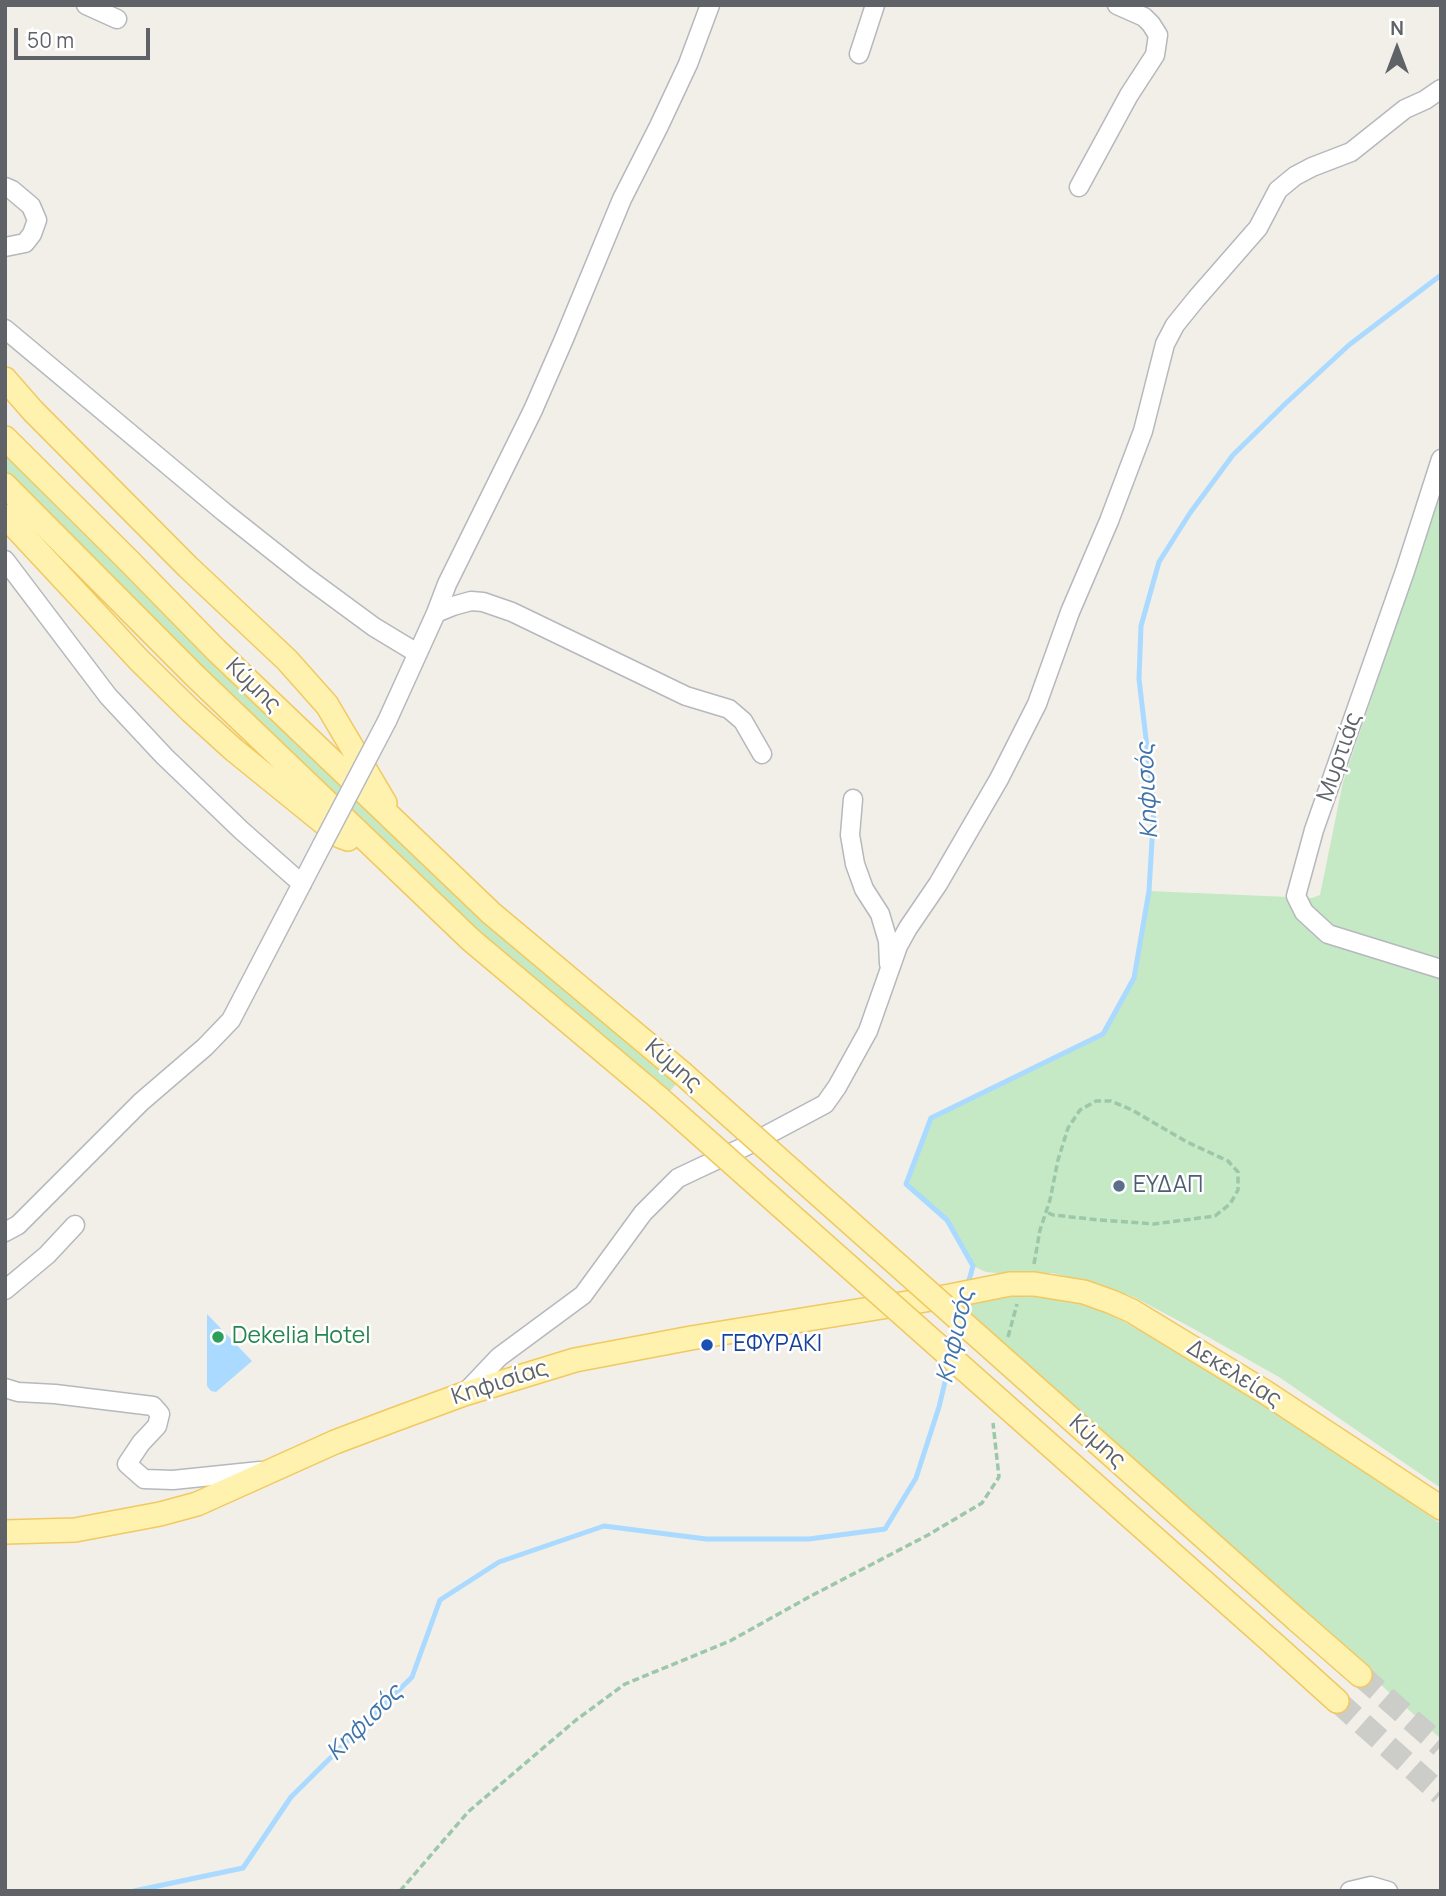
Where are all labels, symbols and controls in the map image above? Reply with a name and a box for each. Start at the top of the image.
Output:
scale bar [18,14,154,58]
north arrow [1362,14,1432,84]
text: N [1390,15,1404,41]
text: 50 m [27,26,74,54]
street label: Κύμης [220,653,286,719]
street label: Μυρτιάς [1312,709,1368,805]
water label: Κηφισός [1131,742,1165,840]
street label: Κύμης [639,1034,707,1098]
place label: ΕΥΔΑΠ [1133,1172,1203,1200]
marker: ΕΥΔΑΠ [1111,1178,1127,1194]
water label: Κηφισός [931,1286,981,1386]
place label: Dekelia Hotel [232,1323,371,1351]
marker: Dekelia Hotel [210,1329,226,1345]
place label: ΓΕΦΥΡΑΚΙ [721,1331,822,1359]
street label: Δεκελείας [1182,1334,1286,1414]
marker: ΓΕΦΥΡΑΚΙ [699,1337,715,1353]
street label: Κηφισίας [448,1354,552,1412]
street label: Κύμης [1063,1410,1131,1474]
water label: Κηφισός [321,1679,409,1767]

